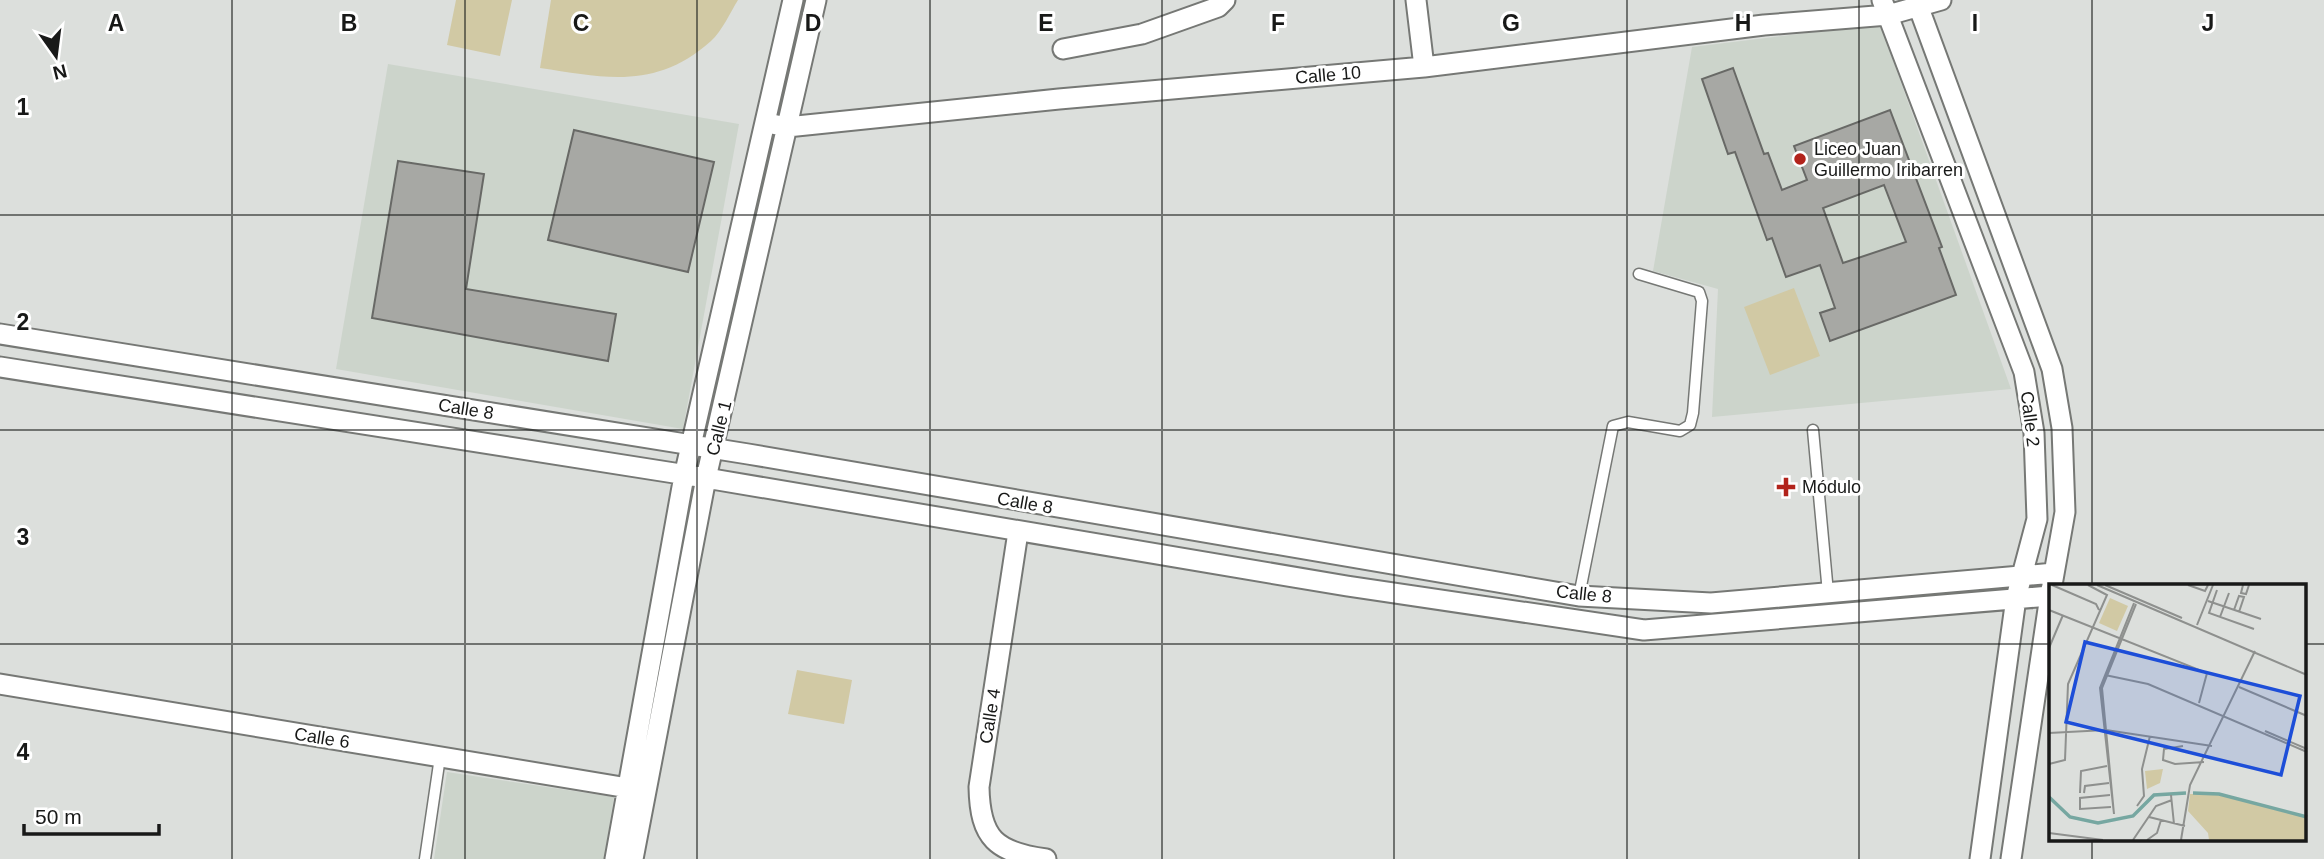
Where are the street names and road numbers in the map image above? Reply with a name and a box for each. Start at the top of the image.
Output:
street label: Calle 10 [1294,62,1362,88]
street label: Calle 2 [2017,390,2043,448]
street label: Calle 8 [437,395,495,423]
street label: Calle 1 [703,398,735,458]
street label: Calle 8 [996,488,1054,518]
street label: Calle 8 [1555,581,1613,607]
street label: Calle 4 [976,687,1004,745]
street label: Calle 6 [293,724,351,752]

